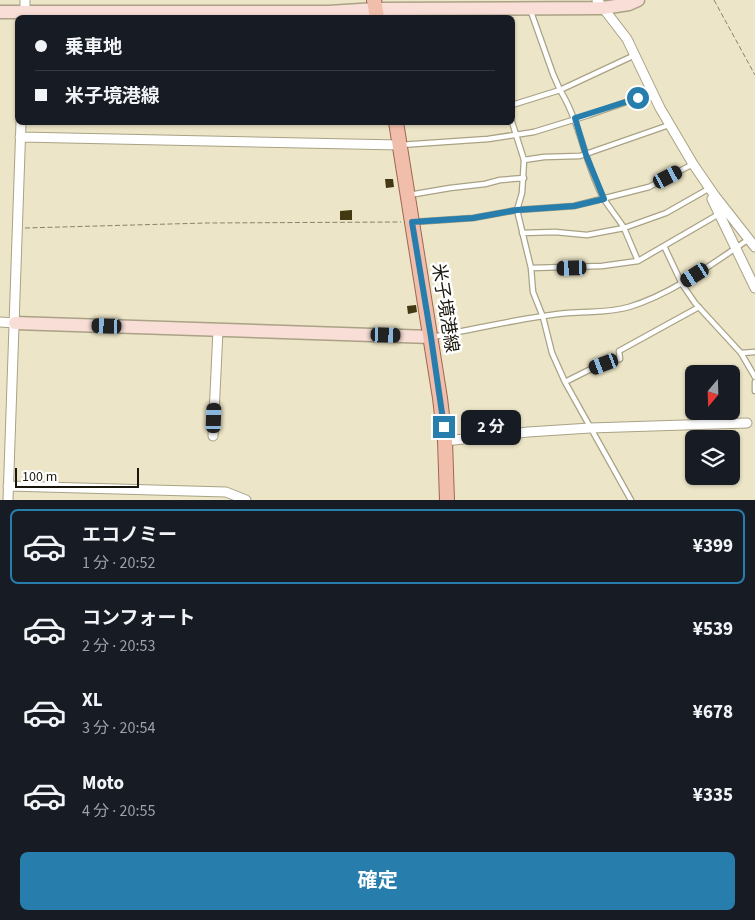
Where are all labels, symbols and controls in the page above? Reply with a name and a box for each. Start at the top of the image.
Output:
text: 乗車地 [65,34,122,61]
text: 米子境港線 [65,83,160,110]
route start [627,87,649,109]
car [651,164,684,190]
car [556,260,587,276]
car [678,261,711,289]
street label: 米子境港線 [426,262,464,354]
car [91,318,122,334]
car [370,327,401,343]
car [587,352,620,376]
north arrow [685,365,740,420]
map controls [685,365,740,485]
car [205,403,222,433]
callout: 2 分 [462,410,522,444]
route end [433,416,455,438]
text: 2 分 [477,416,505,438]
button: layers [685,430,740,485]
scale bar [15,465,139,488]
text: 100 m [22,467,57,487]
text: エコノミー [82,522,177,549]
icon: car [22,524,67,569]
text: ¥399 [693,533,733,560]
text: 1 分 · 20:52 [82,552,155,574]
text: コンフォート [82,605,195,632]
icon: car [22,607,67,652]
text: ¥539 [693,616,733,643]
text: 2 分 · 20:53 [82,635,155,657]
text: XL [82,687,103,714]
icon: car [22,690,67,735]
text: ¥678 [693,699,733,726]
text: 3 分 · 20:54 [82,717,155,739]
text: Moto [82,770,124,797]
icon: car [22,773,67,818]
text: ¥335 [693,782,733,809]
text: 4 分 · 20:55 [82,800,155,822]
button: 確定 [20,852,735,910]

